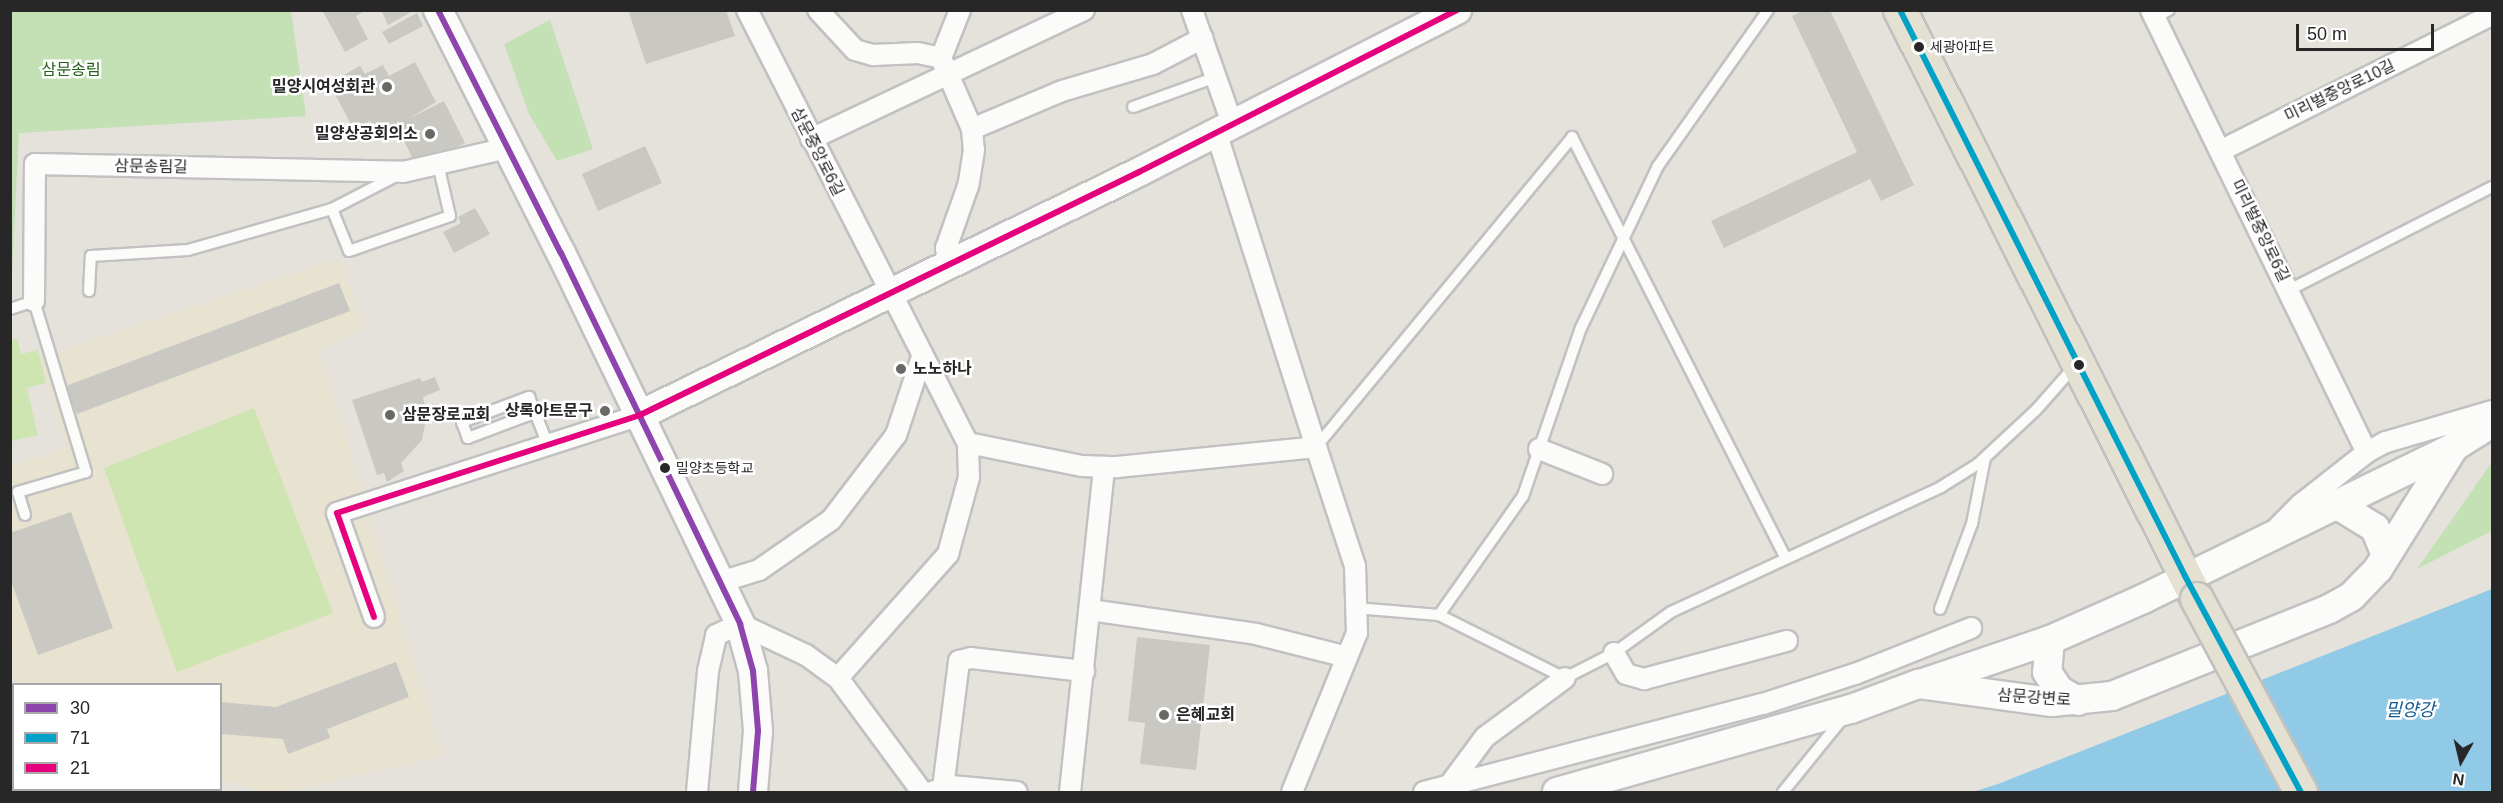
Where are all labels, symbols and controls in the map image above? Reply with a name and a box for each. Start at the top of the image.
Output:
scale bar [2299,12,2437,50]
text: 50 m [2307,24,2347,44]
place label: 세광아파트 [1930,39,1994,55]
marker: 세광아파트 [1913,41,1925,53]
street label: 미리벌중앙로10길 [2281,56,2399,126]
park label: 삼문송림 [42,60,100,80]
place label: 밀양시여성회관 [272,77,375,97]
marker: 밀양시여성회관 [380,80,394,94]
street label: 삼문중앙로6길 [786,104,848,200]
place label: 밀양상공회의소 [315,124,418,144]
marker: 밀양상공회의소 [423,127,437,141]
street label: 삼문송림길 [114,157,188,177]
street label: 미리벌중앙로6길 [2227,176,2293,286]
place label: 노노하나 [913,359,972,379]
unlabelled marker [2073,359,2085,371]
marker: 노노하나 [894,362,908,376]
place label: 상록아트문구 [505,401,593,421]
marker: 상록아트문구 [598,404,612,418]
place label: 삼문장로교회 [402,405,490,425]
marker: 삼문장로교회 [383,408,397,422]
place label: 밀양초등학교 [676,460,753,476]
marker: 밀양초등학교 [659,462,671,474]
legend [12,683,222,791]
street label: 삼문강변로 [1997,686,2071,710]
text: 30 [70,698,90,718]
water label: 밀양강 [2385,699,2435,721]
place label: 은혜교회 [1176,705,1235,725]
marker: 은혜교회 [1157,708,1171,722]
text: 71 [70,728,90,748]
north arrow [2431,731,2491,791]
text: 21 [70,758,90,778]
text: N [2452,770,2465,789]

